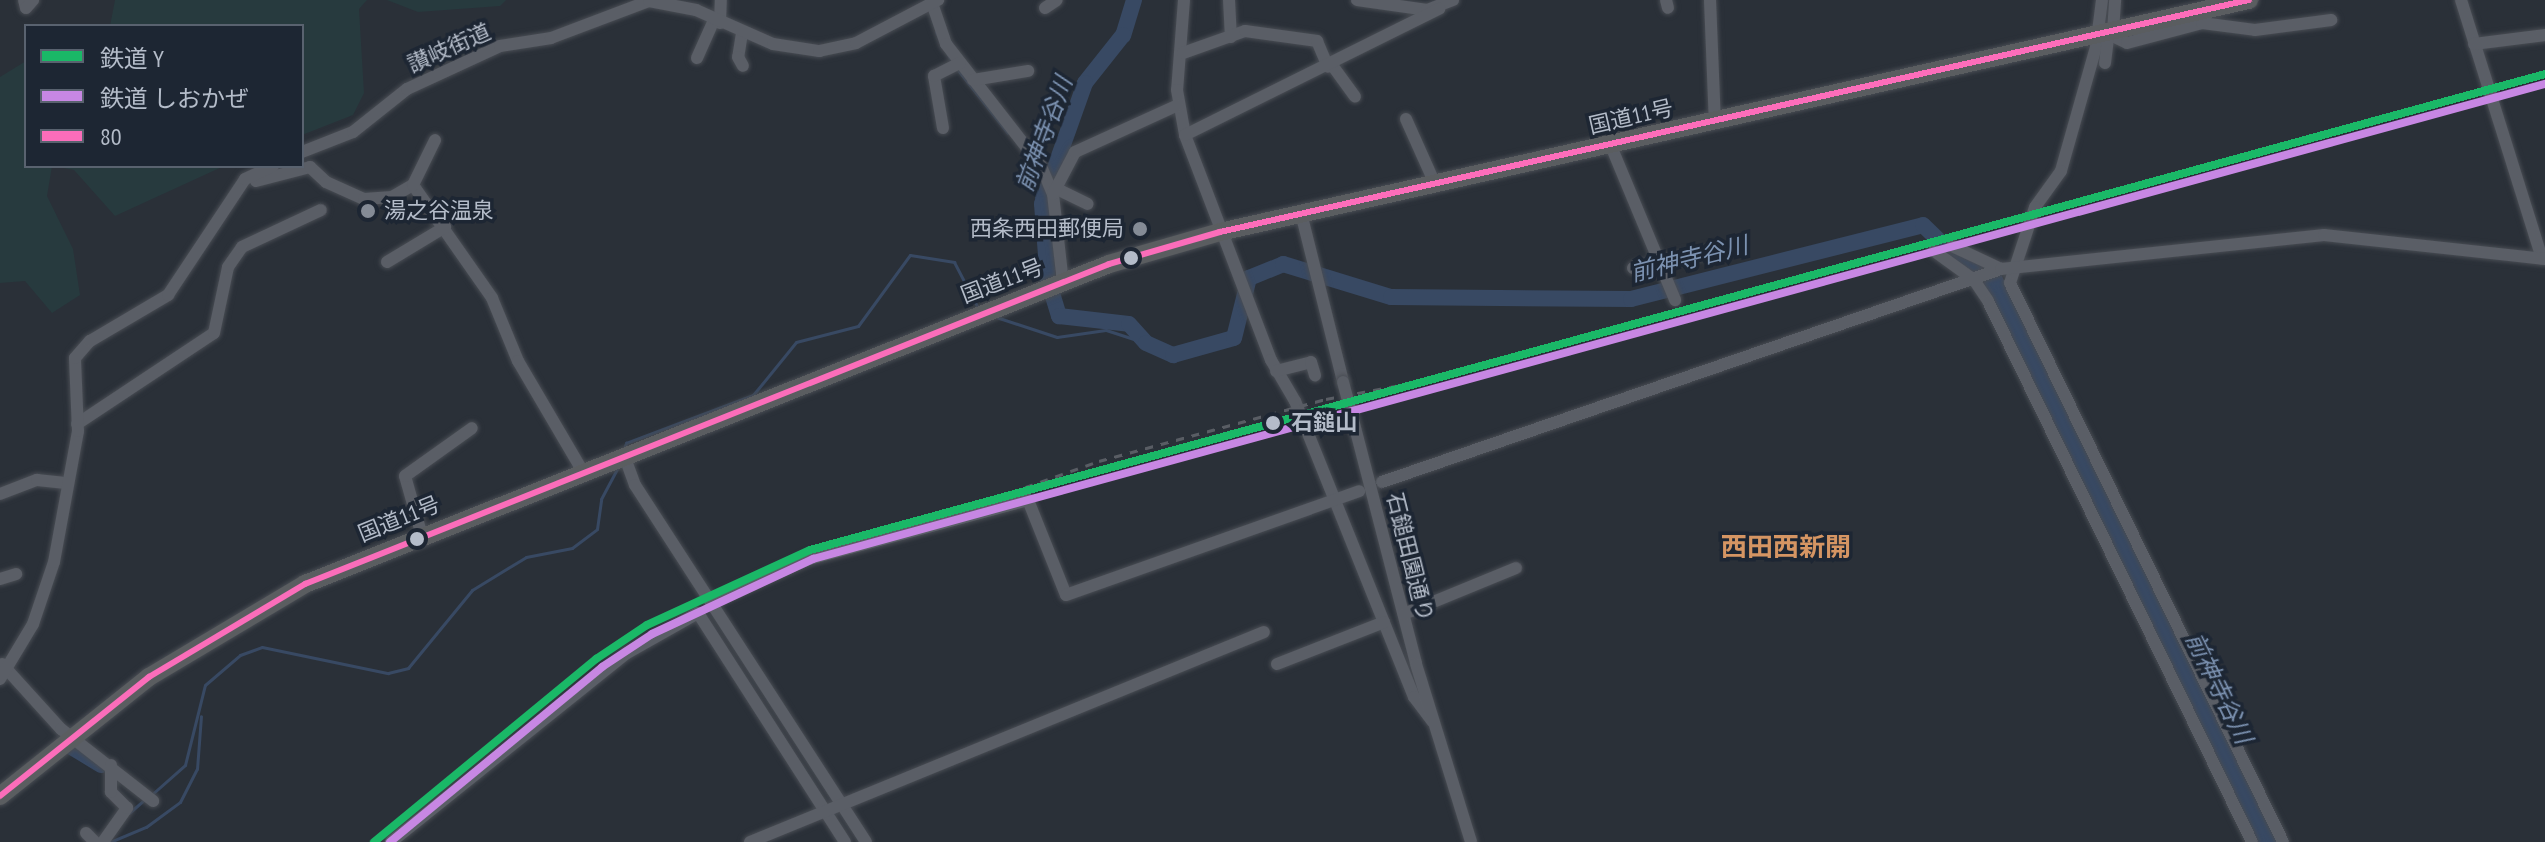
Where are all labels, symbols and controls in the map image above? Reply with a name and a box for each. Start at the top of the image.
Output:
street label: 讃岐街道 [403,18,495,78]
legend [24,24,304,168]
text: 鉄道 Y [100,43,164,74]
water label: 前神寺谷川 [1010,73,1078,195]
text: 鉄道 しおかぜ [100,83,249,114]
street label: 国道11号 [1586,94,1676,140]
text: 80 [100,121,122,152]
place label: 湯之谷温泉 [384,198,494,224]
marker: 湯之谷温泉 [359,202,377,220]
place label: 西条西田郵便局 [970,216,1124,242]
marker: 西条西田郵便局 [1131,220,1149,238]
water label: 前神寺谷川 [1627,231,1751,287]
unlabelled marker [1123,250,1139,266]
street label: 国道11号 [957,253,1047,309]
place label: 石鎚山 [1291,410,1357,436]
marker: 石鎚山 [1262,412,1284,434]
street label: 石鎚田園通り [1381,490,1439,624]
street label: 国道11号 [354,491,444,547]
unlabelled marker [409,531,425,547]
district label: 西田西新開 [1721,531,1851,563]
water label: 前神寺谷川 [2180,628,2258,748]

